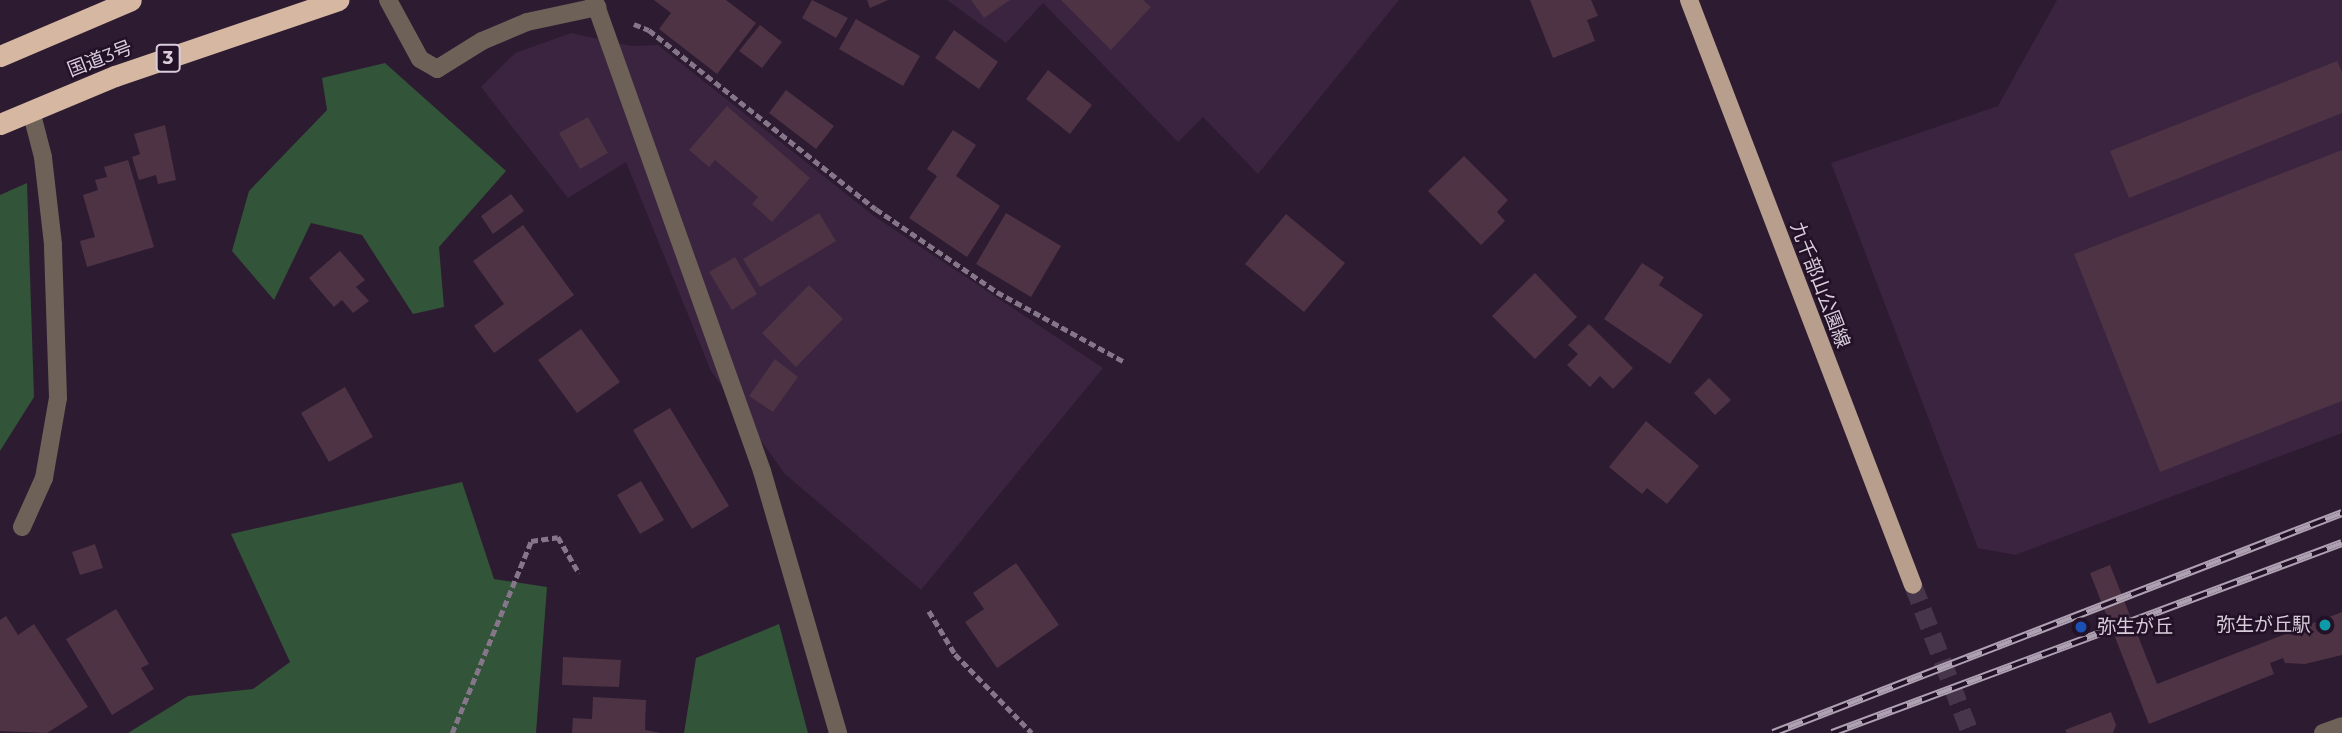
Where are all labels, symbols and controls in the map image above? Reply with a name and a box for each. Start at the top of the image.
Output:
street label: 国道3号 [64,36,136,82]
road number: 3 [154,44,182,72]
street label: 九千部山公園線 [1786,219,1854,351]
place label: 弥生が丘駅 [2216,614,2311,636]
place label: 弥生が丘 [2097,616,2173,638]
marker: 弥生が丘 [2071,617,2091,637]
marker: 弥生が丘駅 [2317,617,2333,633]

